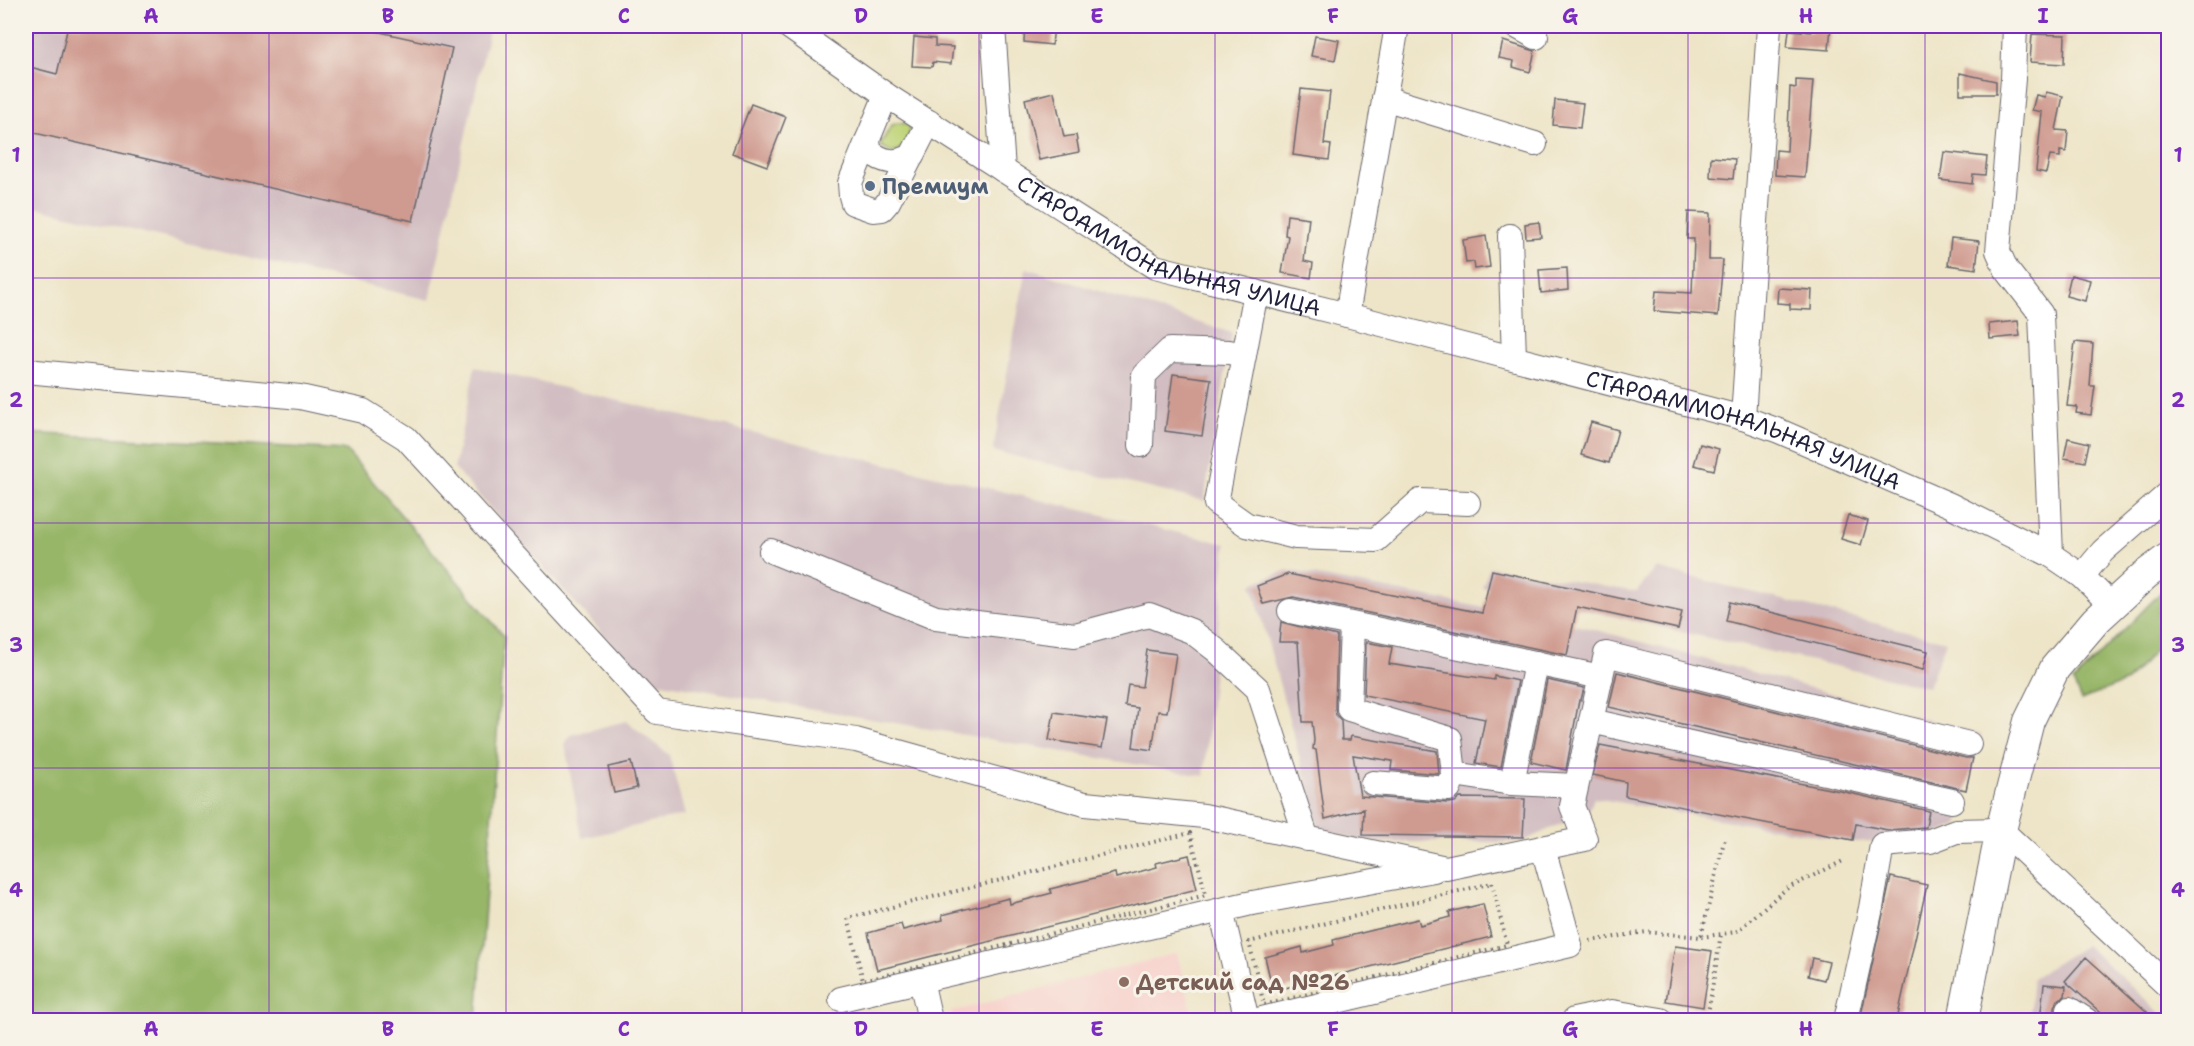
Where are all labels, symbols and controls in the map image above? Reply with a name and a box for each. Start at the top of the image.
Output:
text: A [143,3,159,29]
text: B [382,3,394,29]
text: C [618,3,630,29]
text: D [854,3,868,29]
text: E [1090,3,1104,29]
text: F [1327,3,1339,29]
text: G [1562,3,1578,29]
text: H [1799,3,1813,29]
text: I [2037,3,2049,29]
text: 1 [11,142,21,168]
text: 1 [2173,142,2183,168]
street label: СТАРОАММОНАЛЬНАЯ УЛИЦА [1012,168,1324,322]
place label: Премиум [882,172,988,201]
marker: Премиум [863,179,877,193]
street label: СТАРОАММОНАЛЬНАЯ УЛИЦА [1583,363,1905,496]
text: 2 [9,387,23,413]
text: 2 [2171,387,2185,413]
text: 3 [9,632,23,658]
text: 3 [2171,632,2185,658]
text: 4 [9,877,23,903]
text: 4 [2171,877,2185,903]
place label: Детский сад №26 [1136,968,1350,997]
marker: Детский сад №26 [1117,975,1131,989]
text: A [143,1016,159,1042]
text: B [382,1016,394,1042]
text: C [618,1016,630,1042]
text: D [854,1016,868,1042]
text: E [1090,1016,1104,1042]
text: F [1327,1016,1339,1042]
text: G [1562,1016,1578,1042]
text: H [1799,1016,1813,1042]
text: I [2037,1016,2049,1042]

